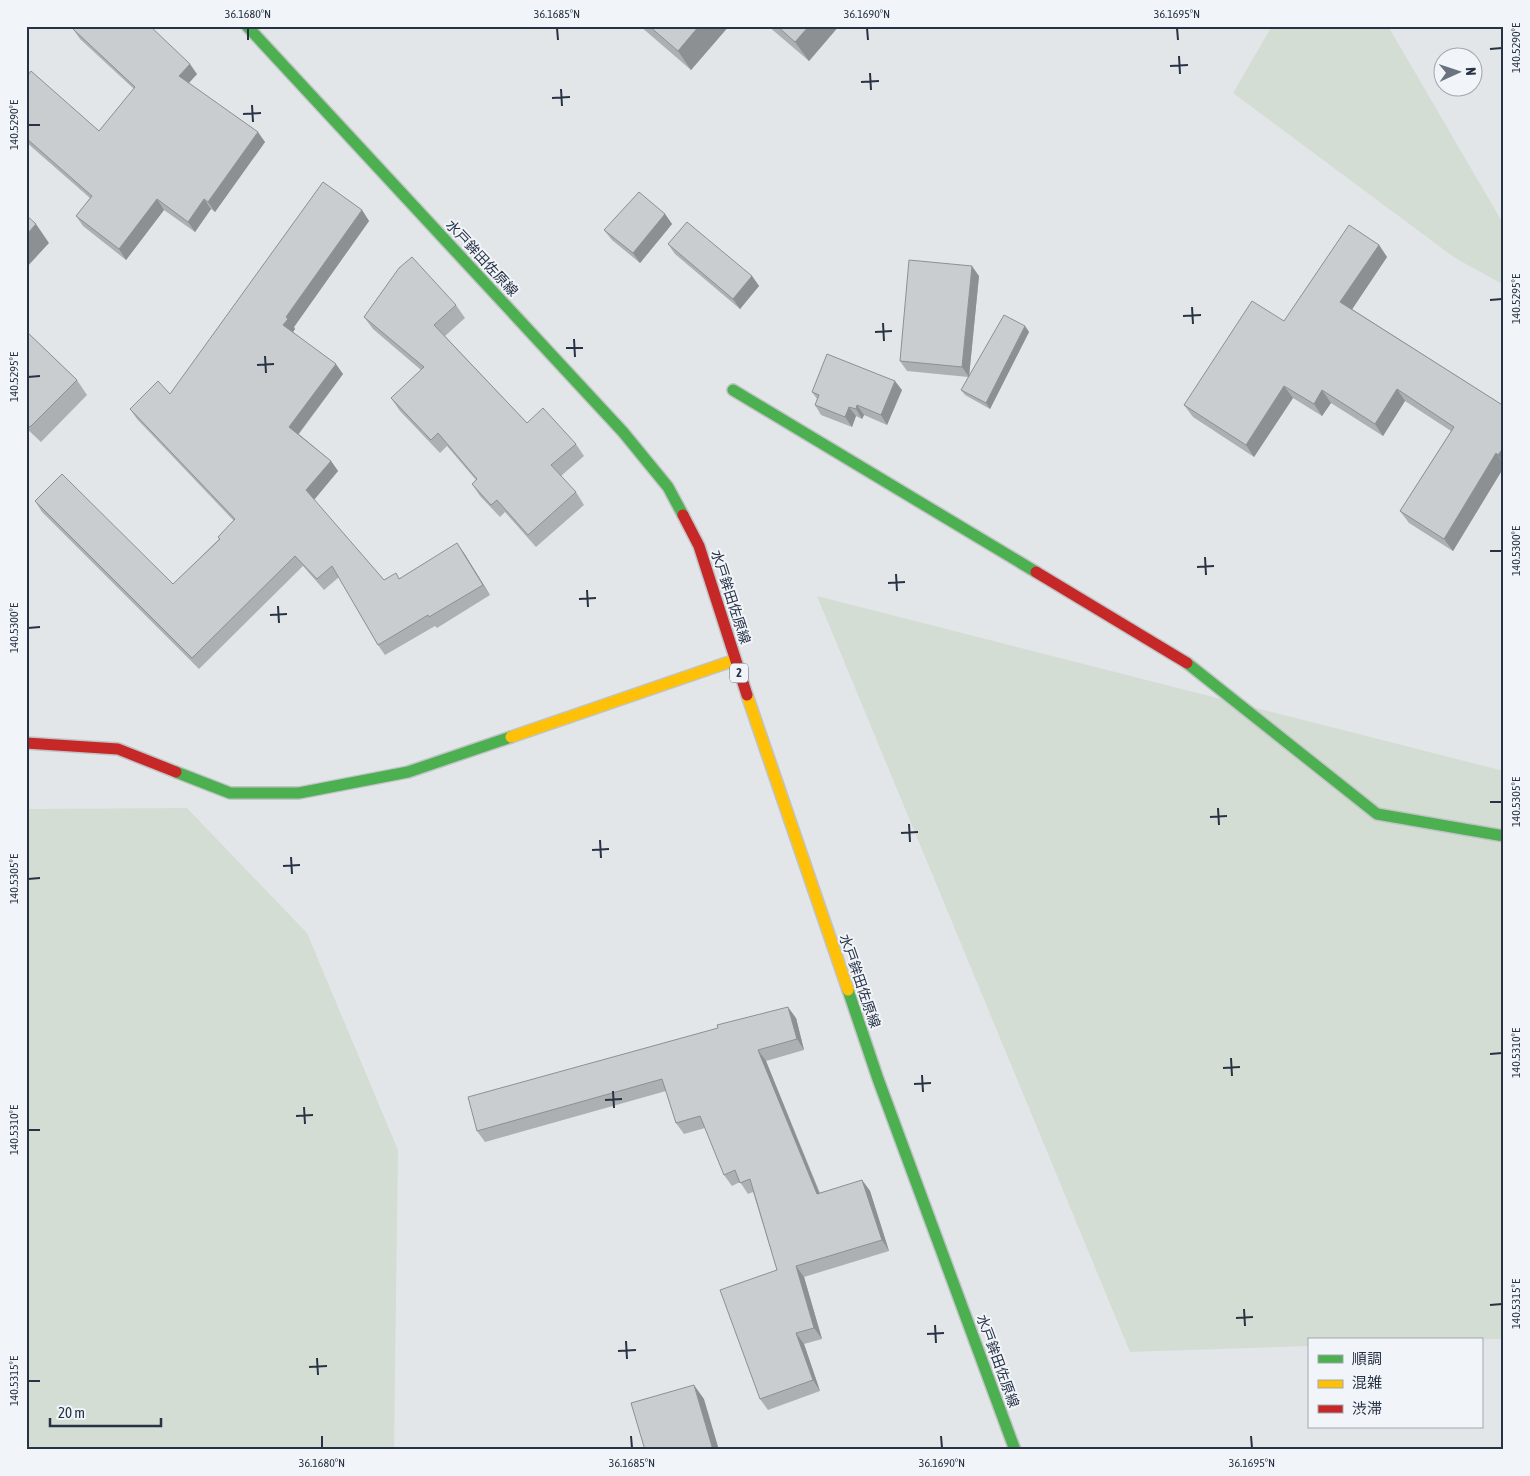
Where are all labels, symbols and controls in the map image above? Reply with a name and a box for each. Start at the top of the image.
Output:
text: 36.1680°N [225,7,271,21]
text: 36.1685°N [534,7,580,21]
text: 36.1690°N [844,7,890,21]
text: 36.1695°N [1154,7,1200,21]
text: 140.5290°E [1509,23,1523,73]
north arrow [1432,48,1482,98]
text: N [1463,67,1479,76]
text: 140.5290°E [7,100,21,150]
street label: 水戸鉾田佐原線 [443,217,521,299]
text: 140.5295°E [1509,274,1523,324]
text: 140.5295°E [7,352,21,402]
text: 140.5300°E [1509,526,1523,576]
street label: 水戸鉾田佐原線 [708,548,754,646]
text: 140.5300°E [7,603,21,653]
road number: 2 [730,664,748,682]
text: 140.5305°E [1509,777,1523,827]
text: 140.5305°E [7,854,21,904]
street label: 水戸鉾田佐原線 [836,932,884,1030]
text: 140.5310°E [1509,1028,1523,1078]
text: 140.5310°E [7,1105,21,1155]
text: 140.5315°E [1509,1279,1523,1329]
street label: 水戸鉾田佐原線 [974,1312,1022,1410]
legend [1308,1338,1482,1428]
text: 順調 [1352,1350,1382,1367]
text: 140.5315°E [7,1356,21,1406]
text: 混雑 [1352,1374,1382,1391]
scale bar [50,1396,161,1428]
text: 渋滞 [1352,1400,1382,1417]
text: 20 m [58,1404,85,1421]
text: 36.1680°N [299,1456,345,1470]
text: 36.1685°N [609,1456,655,1470]
text: 36.1690°N [919,1456,965,1470]
text: 36.1695°N [1229,1456,1275,1470]

